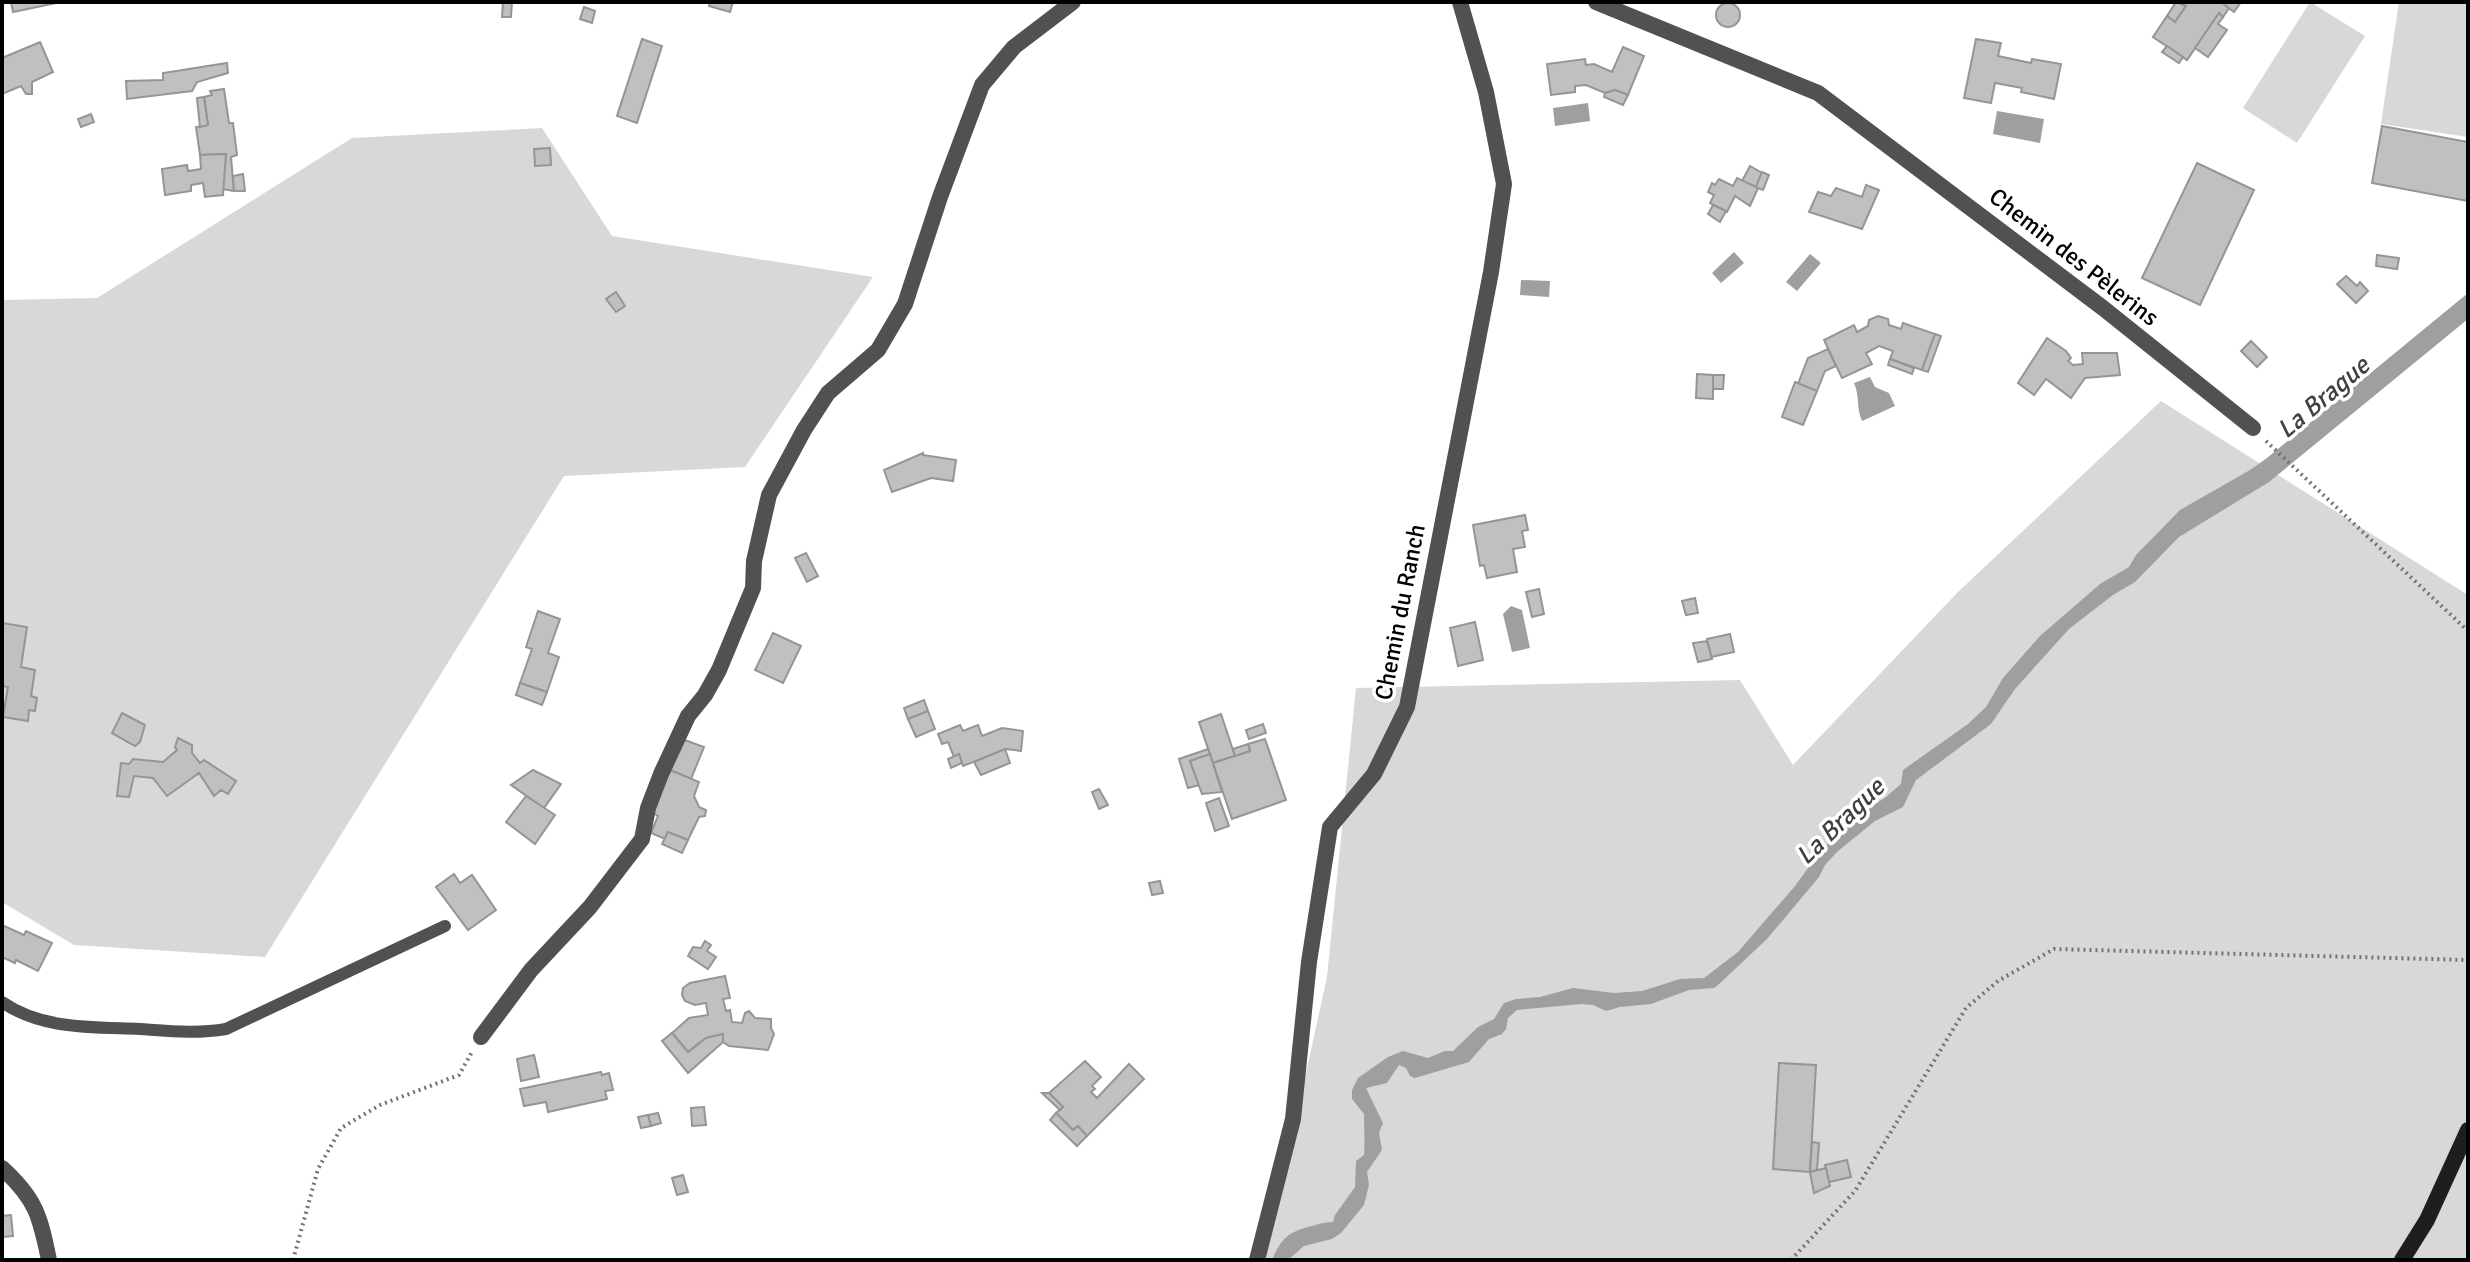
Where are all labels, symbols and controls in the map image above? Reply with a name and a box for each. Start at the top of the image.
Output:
street label: Chemin des Pèlerins [1983,181,2165,333]
water label: La Brague [2271,349,2378,446]
street label: Chemin du Ranch [1368,521,1432,703]
water label: La Brague [1790,770,1893,872]

